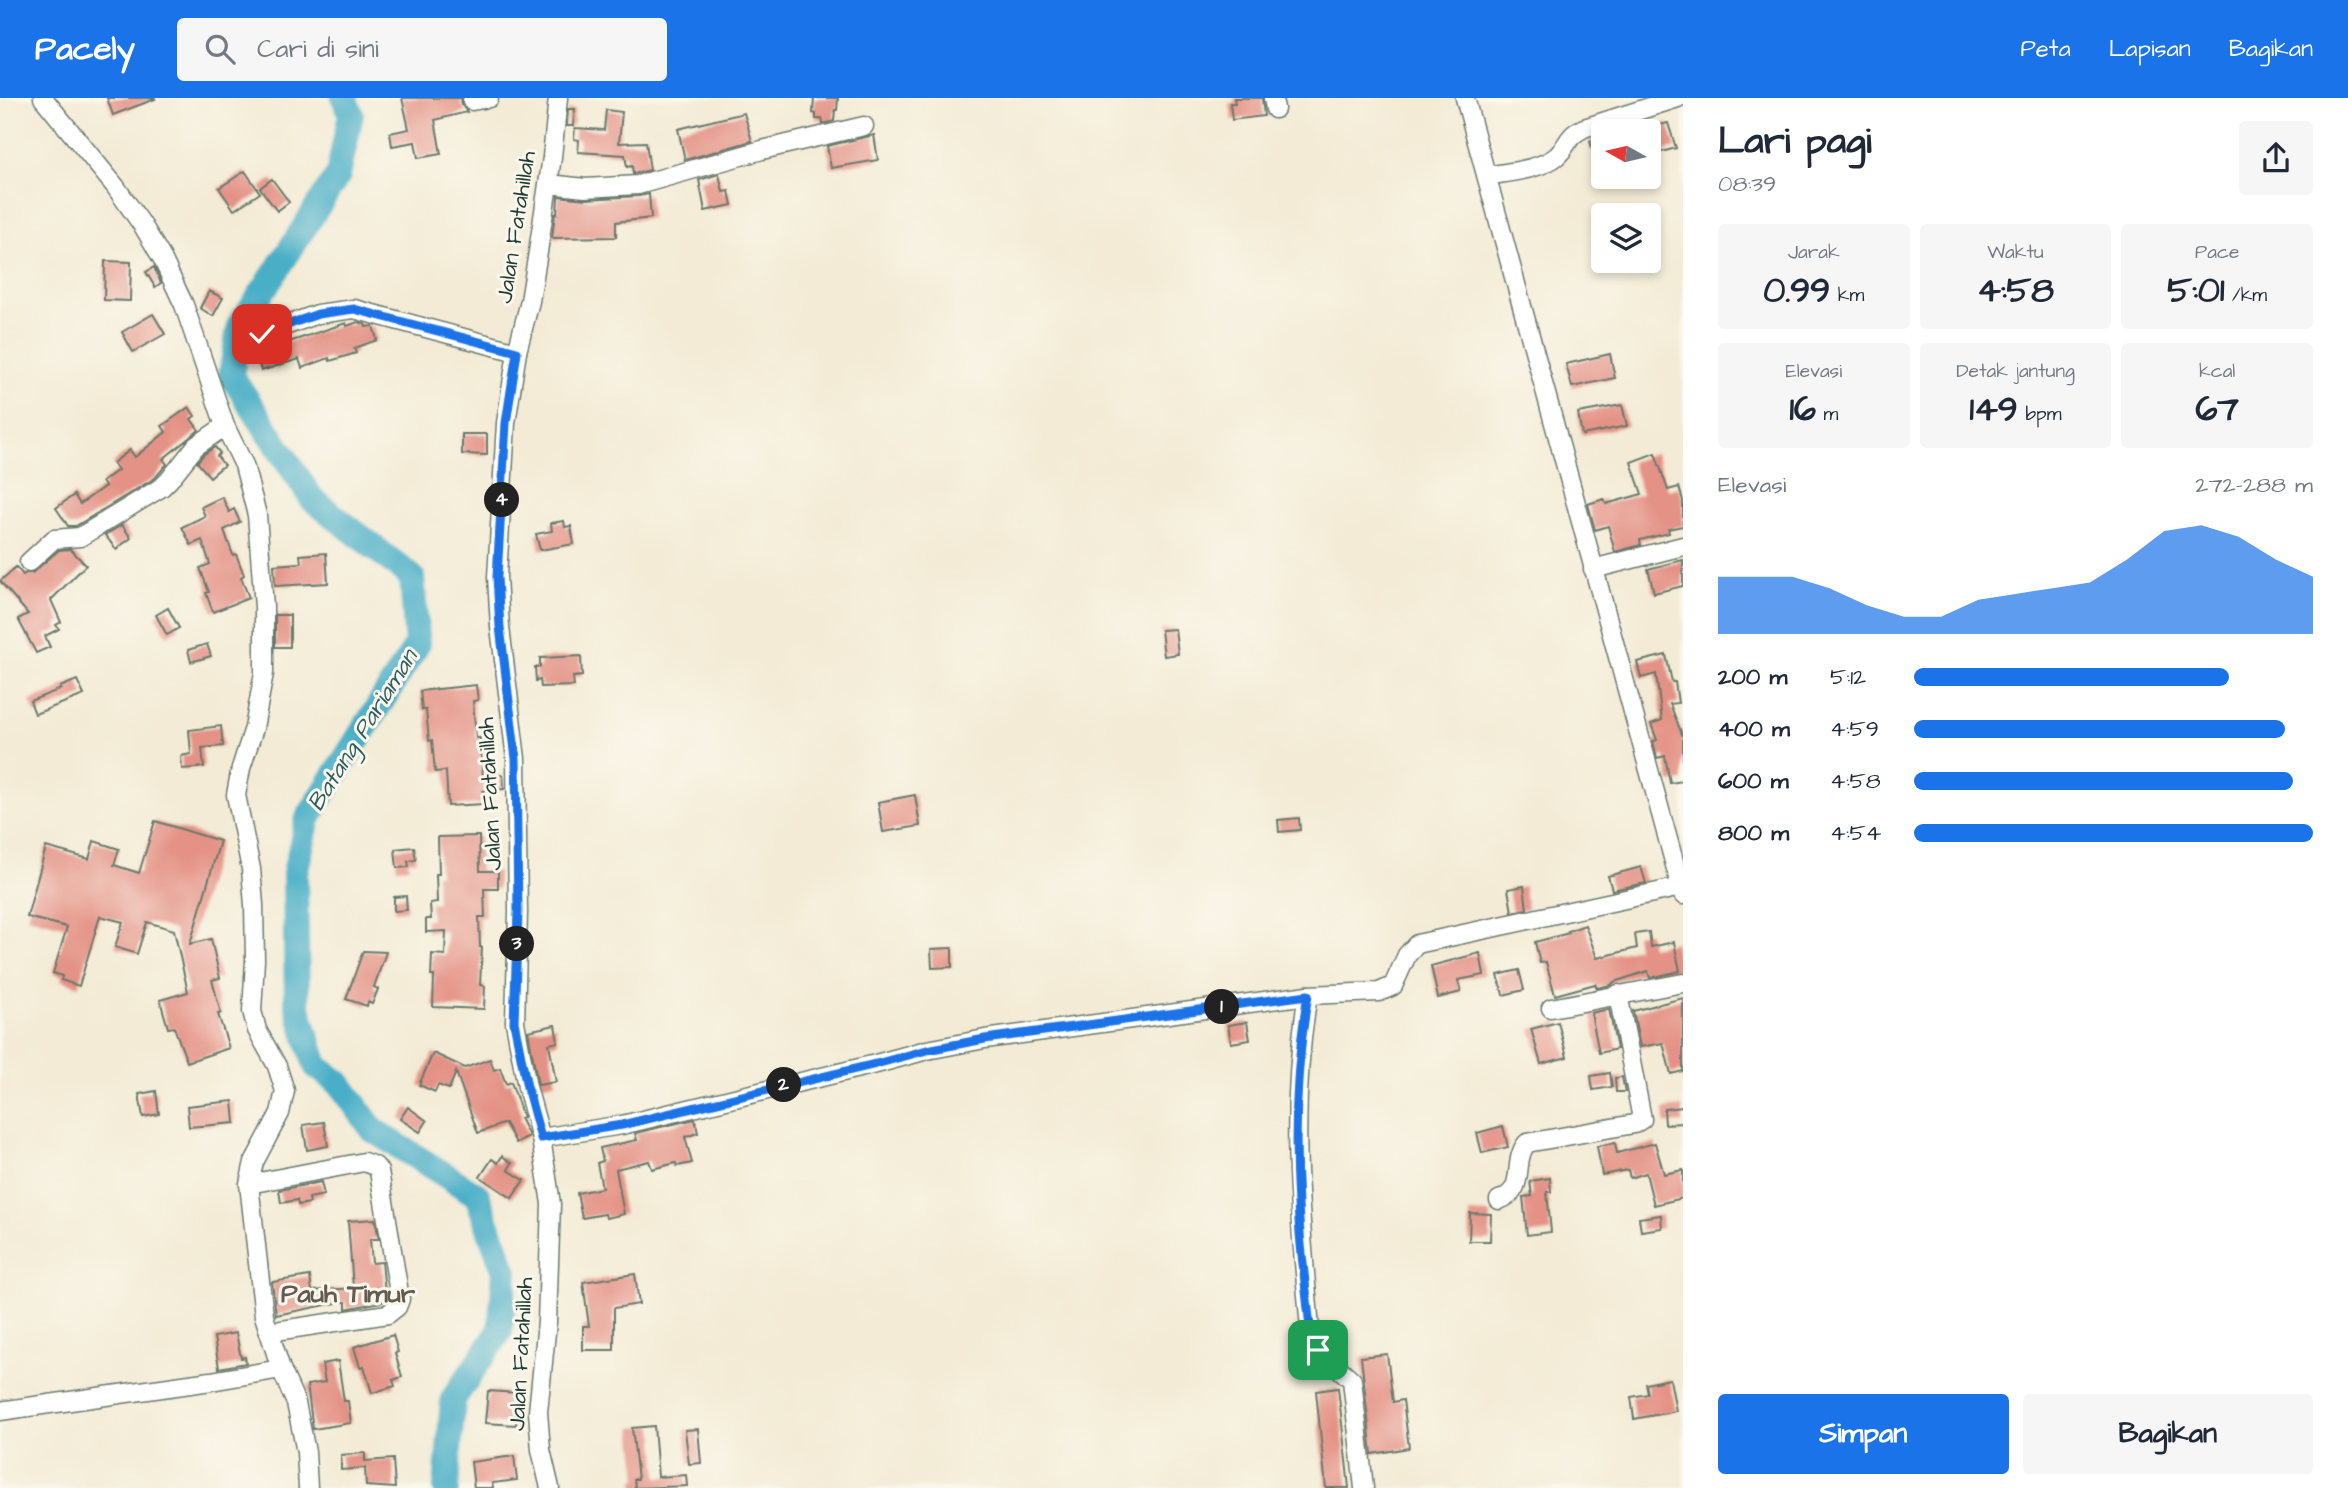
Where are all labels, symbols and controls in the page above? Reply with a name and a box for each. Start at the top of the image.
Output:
search box [177,18,667,81]
text: Pacely [35,26,135,72]
icon: search [201,30,239,68]
text: Cari di sini [257,31,379,67]
text: Peta [2020,32,2071,66]
text: Lapisan [2109,32,2191,66]
text: Bagikan [2229,32,2313,66]
text: Lari pagi [1718,116,1871,168]
north arrow [1591,119,1661,189]
map controls [1591,119,1661,273]
button: share [2239,121,2313,195]
street label: Jalan Fatahillah [488,148,544,306]
text: 08:39 [1718,168,1776,200]
button: layers [1591,203,1661,273]
text: Jarak [1788,239,1840,266]
text: Waktu [1987,239,2044,266]
text: Pace [2195,239,2239,266]
text: 0.99 [1763,266,1830,315]
text: 4:58 [1977,266,2054,315]
text: 5:01 [2167,266,2224,315]
text: km [1830,282,1864,309]
text: /km [2224,282,2267,309]
pin [232,304,292,364]
icon: check [243,315,281,353]
text: Elevasi [1786,358,1842,385]
text: Detak jantung [1956,358,2075,385]
text: kcal [2199,358,2235,385]
text: 16 [1789,385,1816,434]
text: 149 [1970,385,2018,434]
text: 67 [2195,385,2239,434]
text: m [1816,401,1838,428]
text: bpm [2018,401,2061,428]
text: Elevasi [1718,469,1786,501]
text: 272–288 m [2195,469,2313,501]
pin: 4 [484,482,520,518]
text: 4 [495,486,508,513]
water label: Batang Pariaman [300,642,428,818]
text: 200 m [1718,661,1787,693]
text: 5:12 [1830,661,1866,693]
text: 400 m [1718,713,1790,745]
text: 4:59 [1830,713,1879,745]
street label: Jalan Fatahillah [470,716,510,872]
text: 600 m [1718,765,1789,797]
text: 4:58 [1830,765,1881,797]
text: 800 m [1718,817,1789,849]
text: 4:54 [1830,817,1881,849]
pin: 3 [500,926,534,962]
text: 3 [512,930,521,957]
pin: 1 [1204,990,1240,1024]
text: 1 [1220,993,1223,1020]
pin: 2 [766,1068,802,1102]
text: 2 [778,1071,789,1098]
district label: Pauh Timur [281,1276,416,1312]
street label: Jalan Fatahillah [501,1276,541,1432]
pin [1288,1320,1348,1380]
icon: arrive [1299,1331,1337,1369]
button: Simpan [1718,1394,2009,1474]
button: Bagikan [2023,1394,2313,1474]

